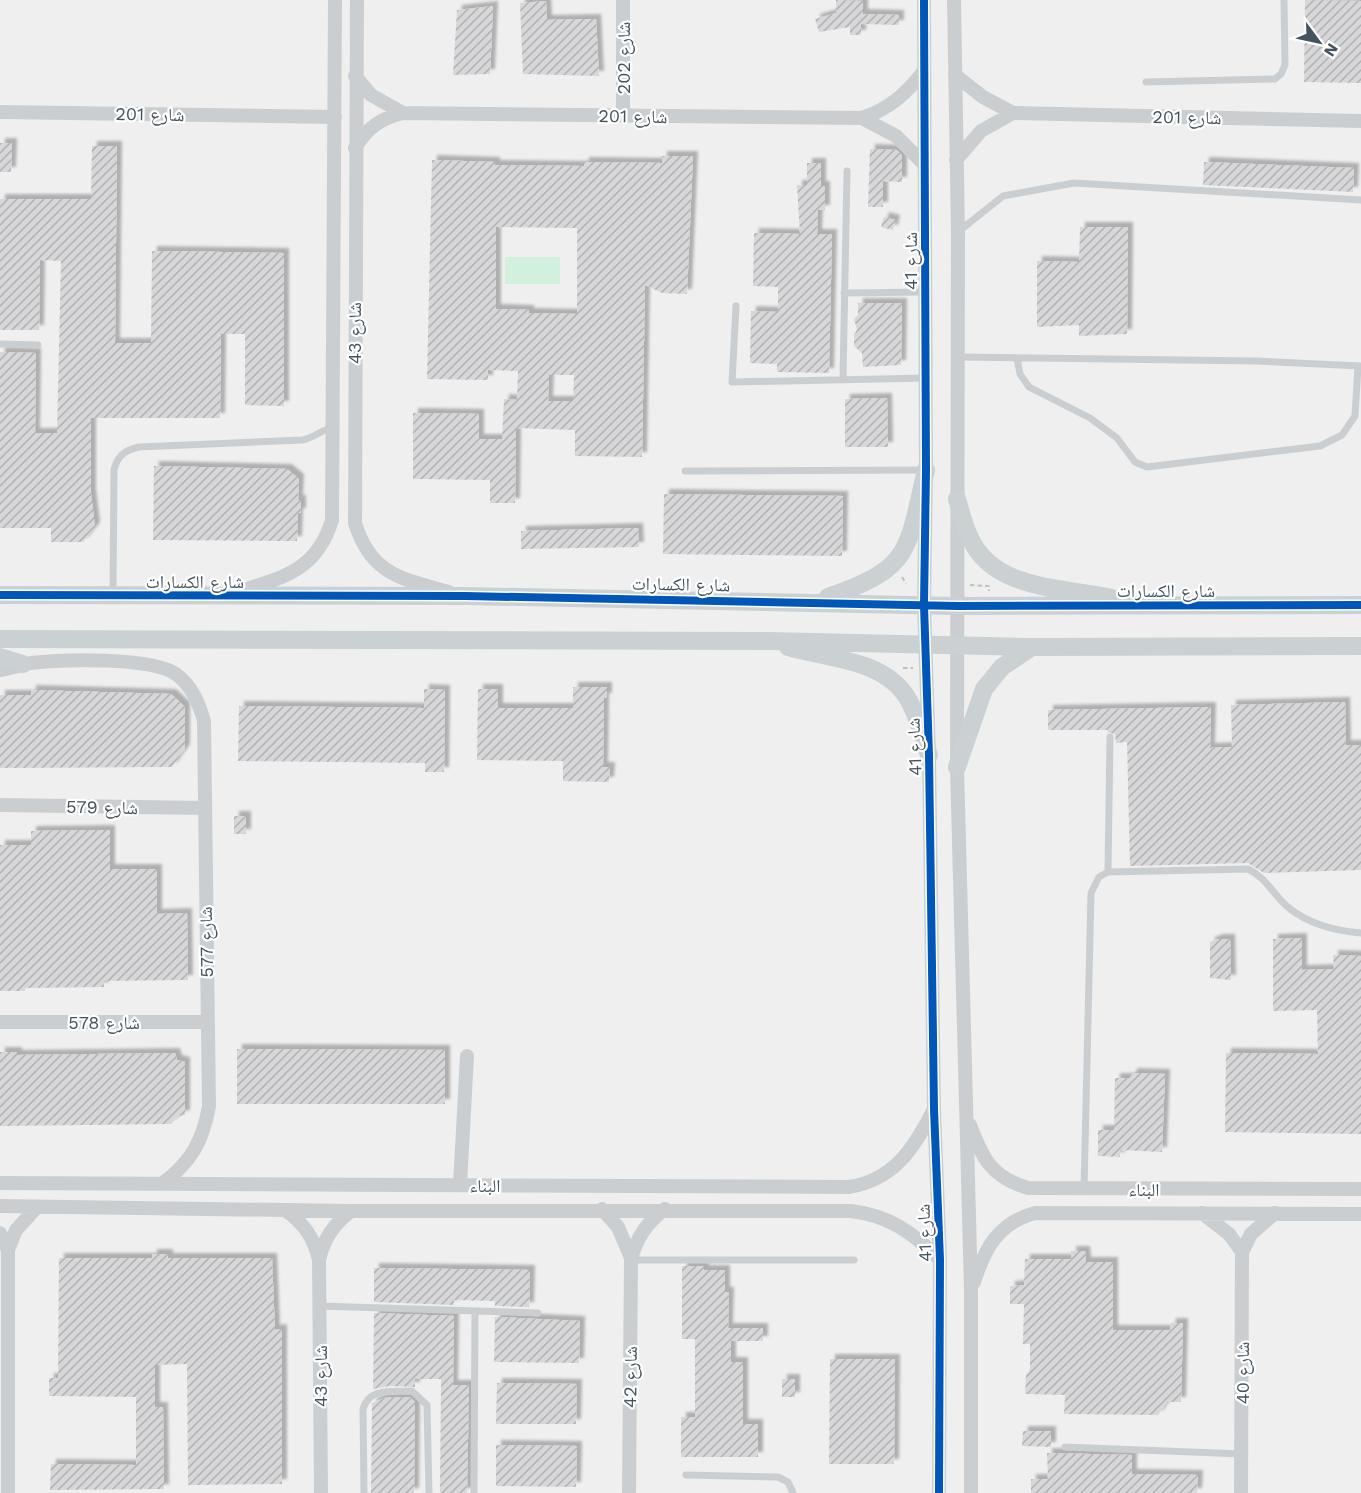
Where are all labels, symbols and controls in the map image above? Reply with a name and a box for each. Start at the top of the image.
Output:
north arrow [1289,12,1349,72]
street label: شارع 202 [613,22,635,94]
text: N [1320,40,1342,60]
street label: شارع 201 [115,103,185,126]
street label: شارع 201 [598,105,668,128]
street label: شارع 201 [1152,106,1222,129]
street label: شارع 41 [900,232,922,290]
street label: شارع 43 [344,302,366,364]
street label: شارع الكسارات [146,571,244,593]
street label: شارع الكسارات [632,573,730,596]
street label: شارع الكسارات [1117,580,1215,602]
street label: شارع 41 [902,718,927,776]
street label: شارع 579 [66,796,138,819]
street label: شارع 577 [195,906,218,978]
street label: شارع 578 [68,1012,140,1034]
street label: البناء [469,1175,501,1196]
street label: البناء [1128,1179,1160,1200]
street label: شارع 41 [912,1204,937,1262]
street label: شارع 40 [1232,1342,1254,1404]
street label: شارع 43 [310,1345,332,1407]
street label: شارع 42 [619,1346,642,1408]

